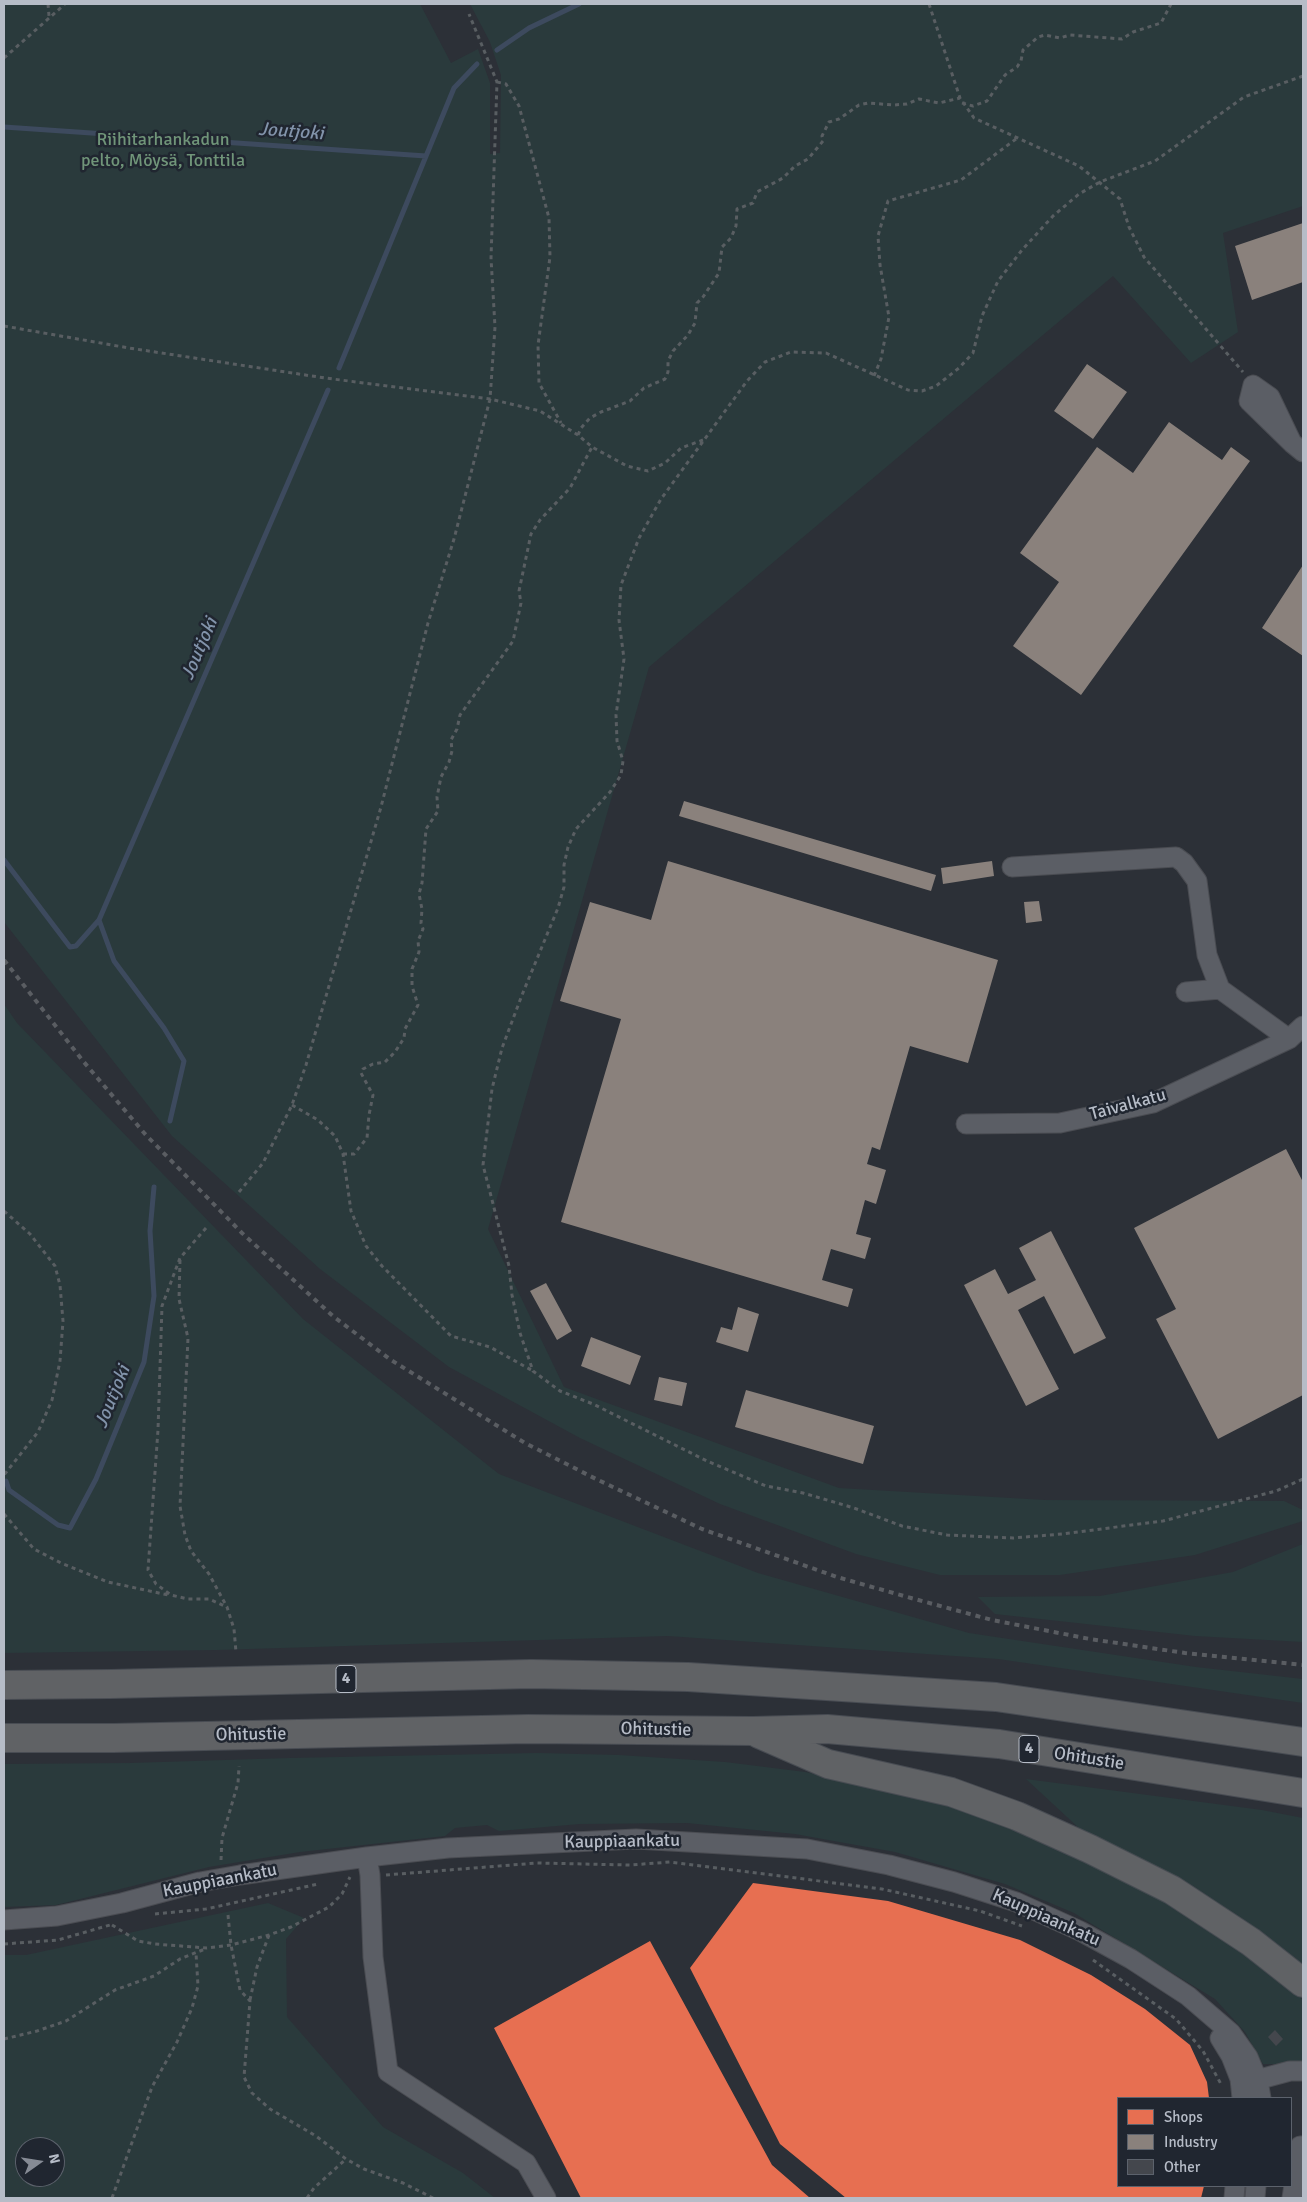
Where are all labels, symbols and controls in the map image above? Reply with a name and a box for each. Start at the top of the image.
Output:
water label: Joutjoki [258,118,324,146]
park label: Riihitarhankadun pelto, Möysä, Tonttila [81,129,245,172]
water label: Joutjoki [177,614,223,684]
street label: Taivalkatu [1087,1084,1169,1126]
water label: Joutjoki [90,1362,136,1432]
road number: 4 [336,1666,356,1692]
street label: Ohitustie [620,1719,692,1741]
street label: Ohitustie [215,1724,287,1746]
road number: 4 [1019,1736,1039,1762]
street label: Ohitustie [1052,1743,1126,1775]
street label: Kauppiaankatu [564,1830,680,1854]
street label: Kauppiaankatu [161,1859,279,1903]
street label: Kauppiaankatu [989,1885,1103,1951]
legend [1117,2097,1292,2187]
text: Shops [1164,2108,1203,2126]
text: Industry [1164,2133,1217,2151]
north arrow [15,2137,65,2187]
text: N [45,2152,64,2165]
text: Other [1164,2158,1200,2176]

